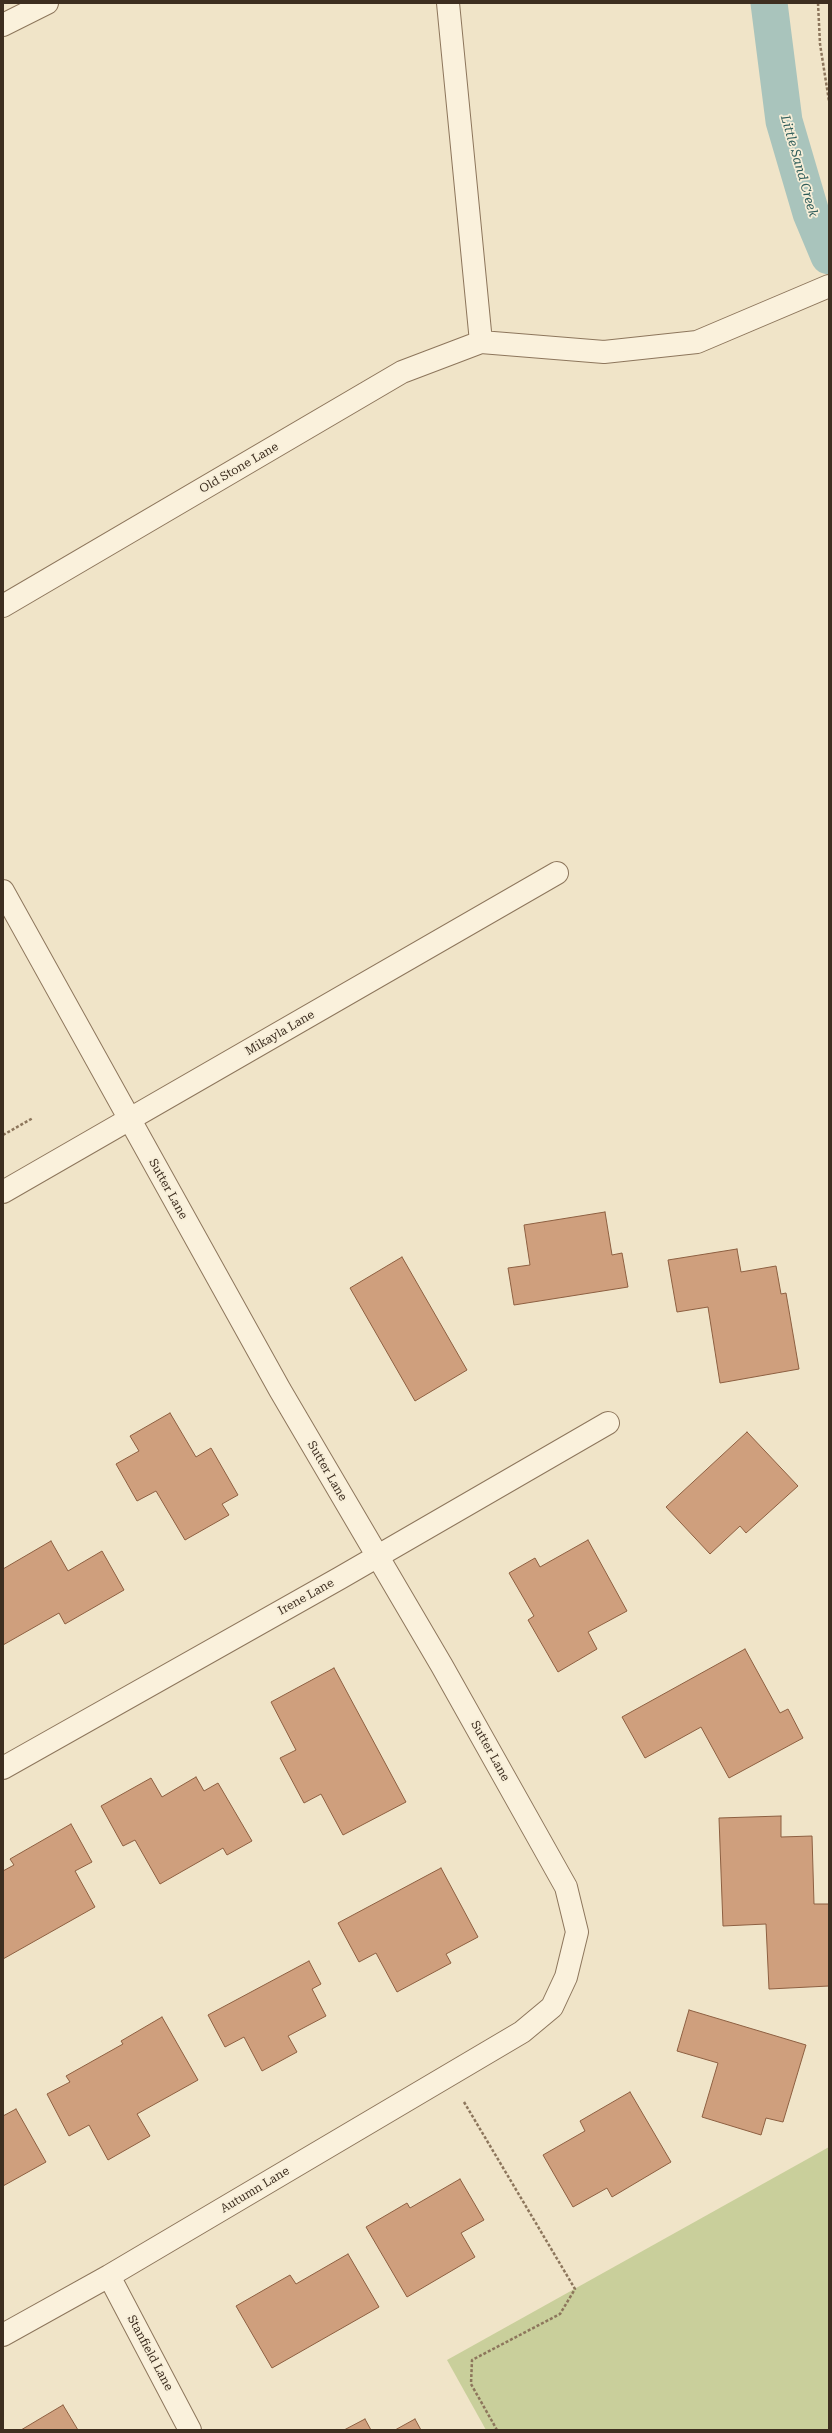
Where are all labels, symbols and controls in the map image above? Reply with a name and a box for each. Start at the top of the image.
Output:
water label: Little Sand Creek [777,113,821,219]
street label: Old Stone Lane [197,440,281,496]
street label: Mikayla Lane [243,1007,317,1059]
street label: Sutter Lane [145,1156,191,1222]
street label: Sutter Lane [304,1438,350,1504]
street label: Irene Lane [276,1576,336,1618]
street label: Sutter Lane [467,1718,513,1784]
street label: Autumn Lane [218,2164,292,2216]
street label: Stanfield Lane [124,2313,176,2393]

